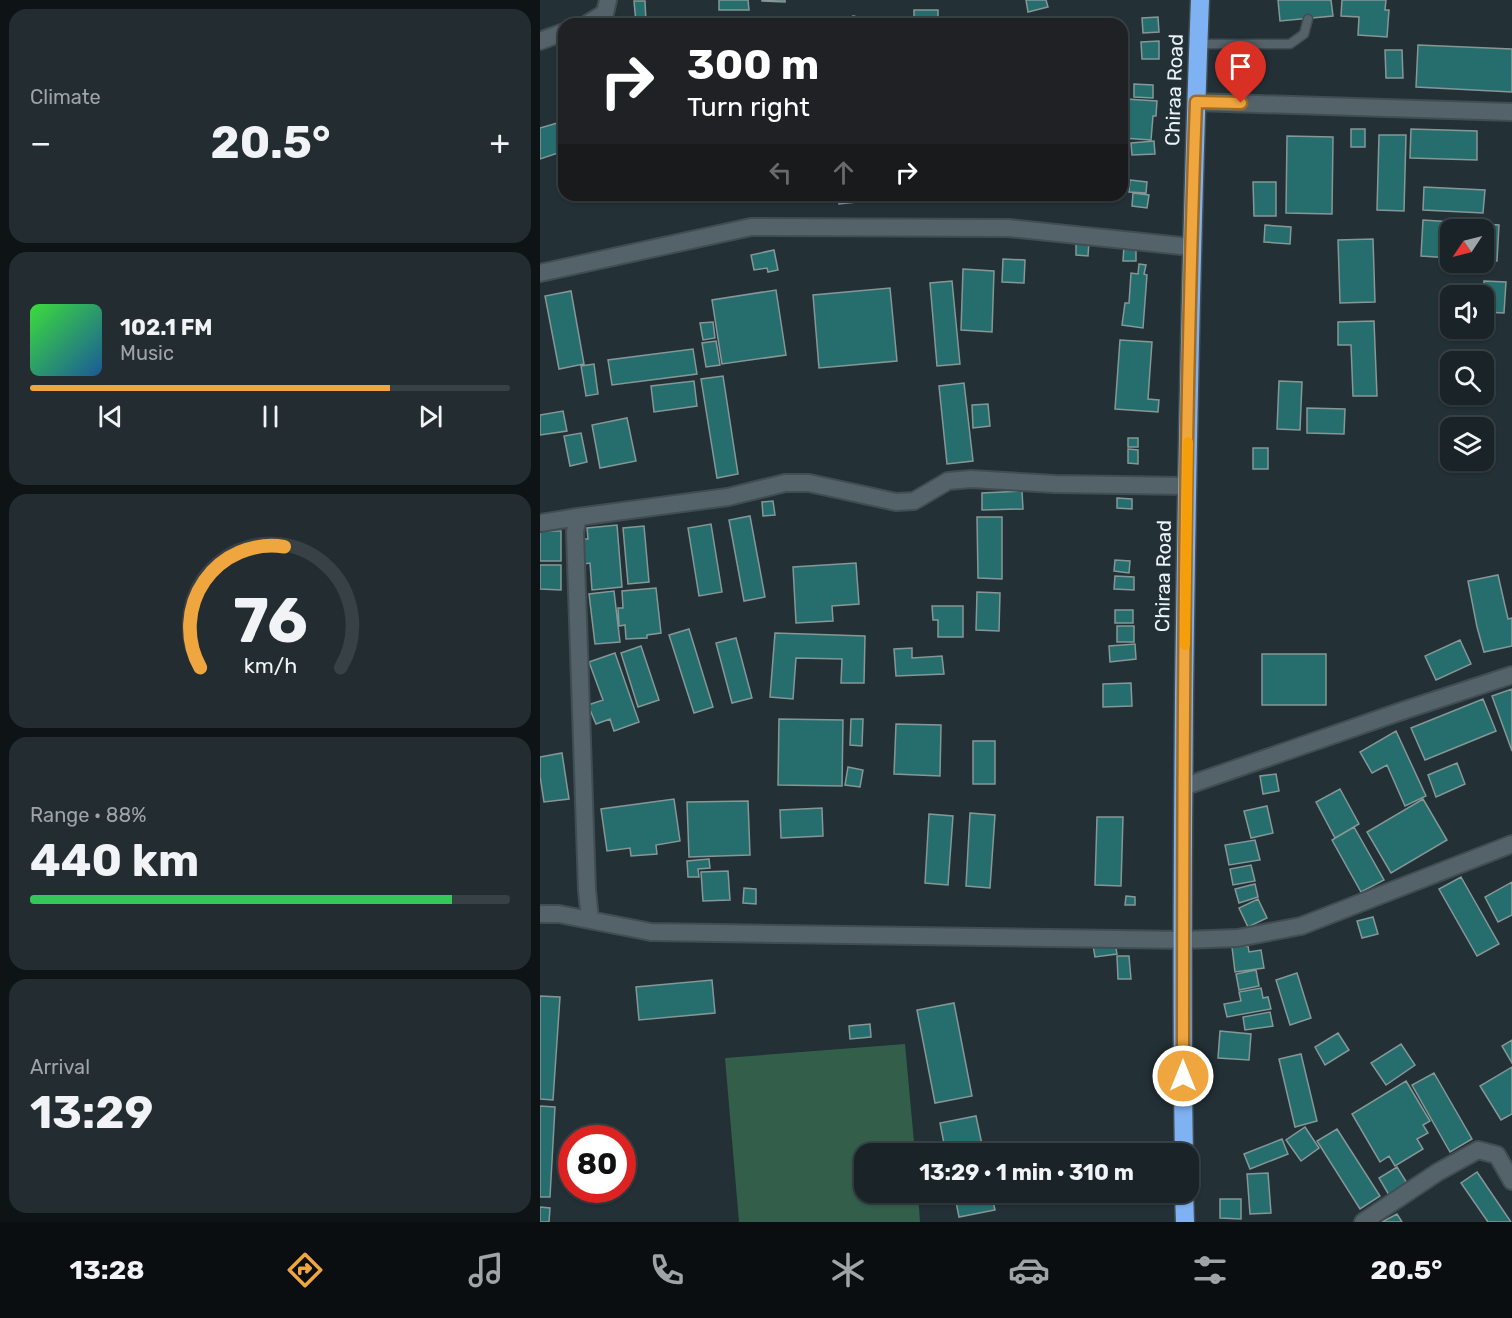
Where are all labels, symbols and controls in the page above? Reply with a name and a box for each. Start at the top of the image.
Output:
street label: Chiraa Road [1160,34,1188,146]
text: 300 m [687,40,819,90]
pin [1215,41,1266,103]
icon: right [588,42,666,120]
icon: arrive [1224,50,1257,83]
text: Climate [30,85,101,109]
text: Turn right [687,91,810,123]
text: 20.5° [211,116,330,169]
text: − [30,123,51,162]
text: + [489,123,510,162]
icon: left [764,156,797,189]
icon: ahead [827,156,860,189]
icon: right [890,156,923,189]
north arrow [1440,219,1494,273]
map controls [1440,219,1494,471]
button: sound [1440,285,1494,339]
text: 102.1 FM [120,314,212,341]
text: Music [120,341,174,365]
button: search [1440,351,1494,405]
icon: previous [94,400,127,433]
icon: pause [254,400,287,433]
icon: next [414,400,447,433]
button: layers [1440,417,1494,471]
street label: Chiraa Road [1150,520,1176,632]
text: 76 [233,584,307,658]
text: km/h [243,653,297,678]
text: Range · 88% [30,803,146,827]
text: 440 km [30,834,199,887]
position arrow [1151,1044,1215,1108]
text: Arrival [30,1055,90,1079]
text: 13:29 [30,1086,153,1139]
speed limit sign: 80 [558,1125,636,1203]
text: 13:29 · 1 min · 310 m [919,1159,1134,1186]
icon: directions [284,1249,326,1291]
icon: music [465,1249,507,1291]
icon: phone [646,1249,688,1291]
icon: climate [827,1249,869,1291]
icon: car [1008,1249,1050,1291]
icon: filters [1189,1249,1231,1291]
text: 13:28 [70,1254,145,1286]
text: 20.5° [1370,1254,1442,1286]

